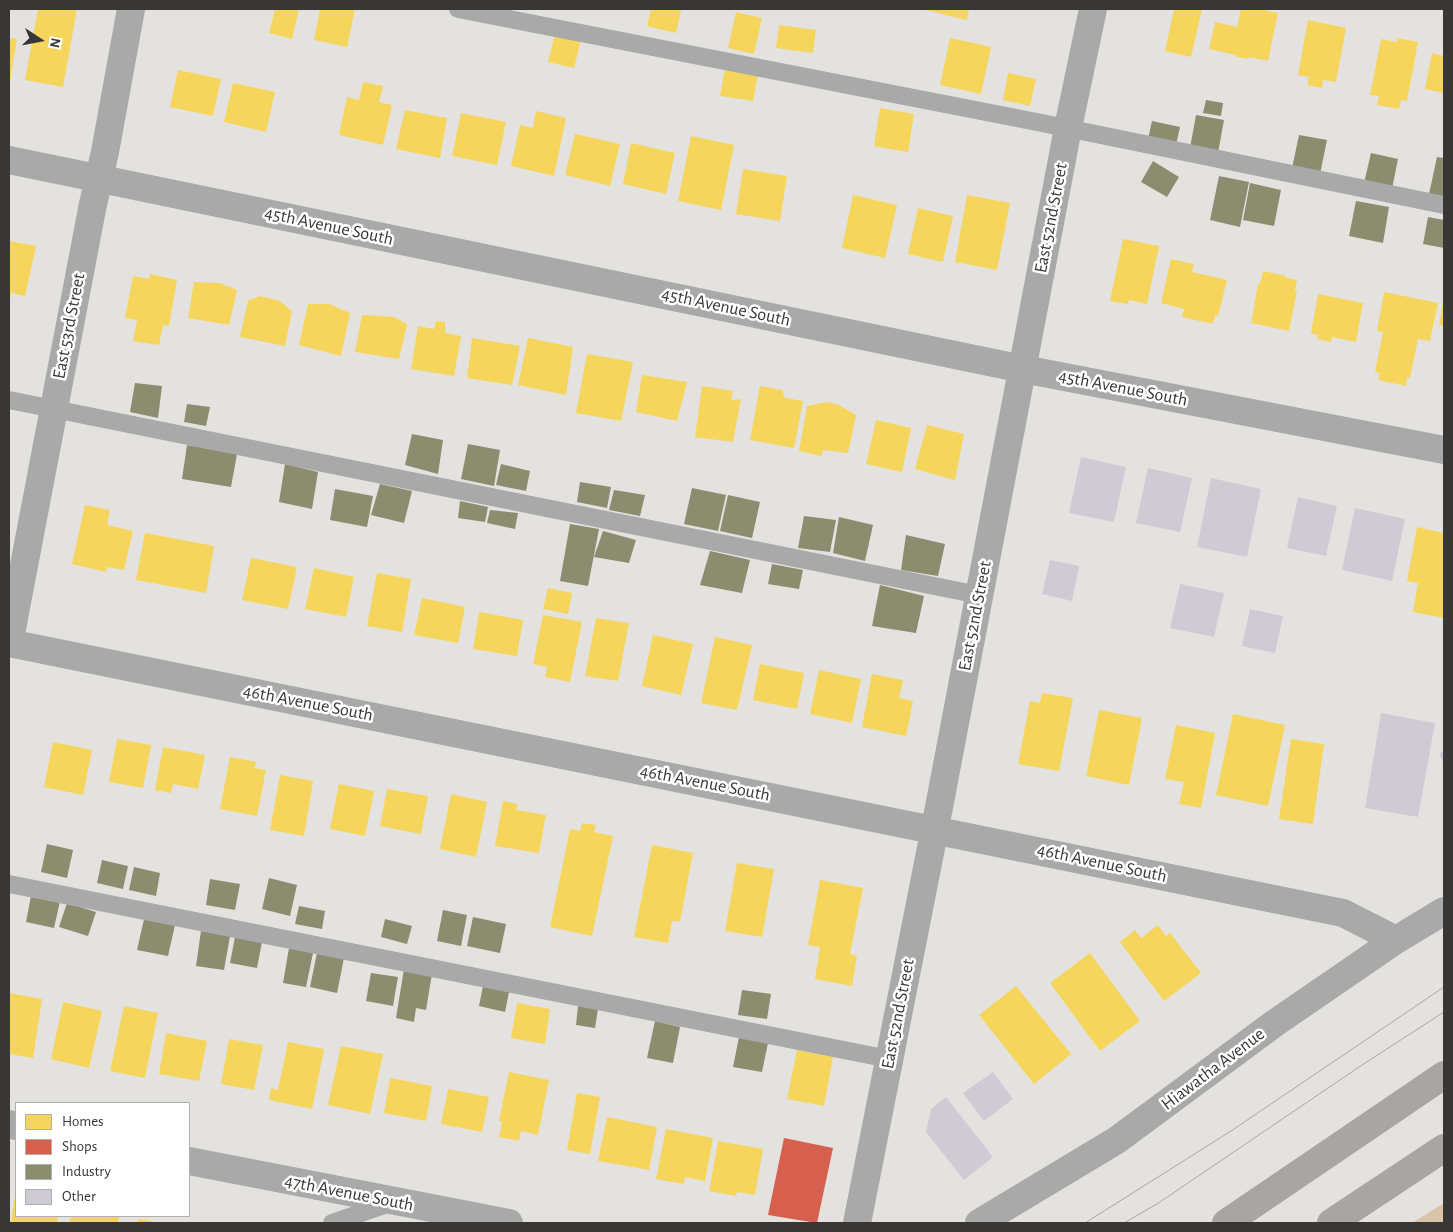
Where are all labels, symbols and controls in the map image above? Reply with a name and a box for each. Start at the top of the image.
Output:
north arrow [15,15,65,65]
text: N [47,37,63,49]
street label: East 52nd Street [1030,161,1072,275]
street label: 45th Avenue South [263,202,395,250]
street label: East 53rd Street [48,271,90,381]
street label: 45th Avenue South [660,283,792,331]
street label: 45th Avenue South [1057,365,1189,411]
street label: East 52nd Street [954,559,996,673]
street label: 46th Avenue South [241,680,375,726]
street label: 46th Avenue South [638,760,772,806]
street label: 46th Avenue South [1035,839,1169,887]
street label: East 52nd Street [877,957,919,1071]
street label: Hiawatha Avenue [1157,1023,1269,1115]
legend [15,1102,190,1217]
text: Homes [62,1114,104,1129]
text: Shops [62,1139,97,1154]
text: Industry [62,1164,111,1179]
street label: 47th Avenue South [283,1170,415,1216]
text: Other [62,1189,96,1204]

